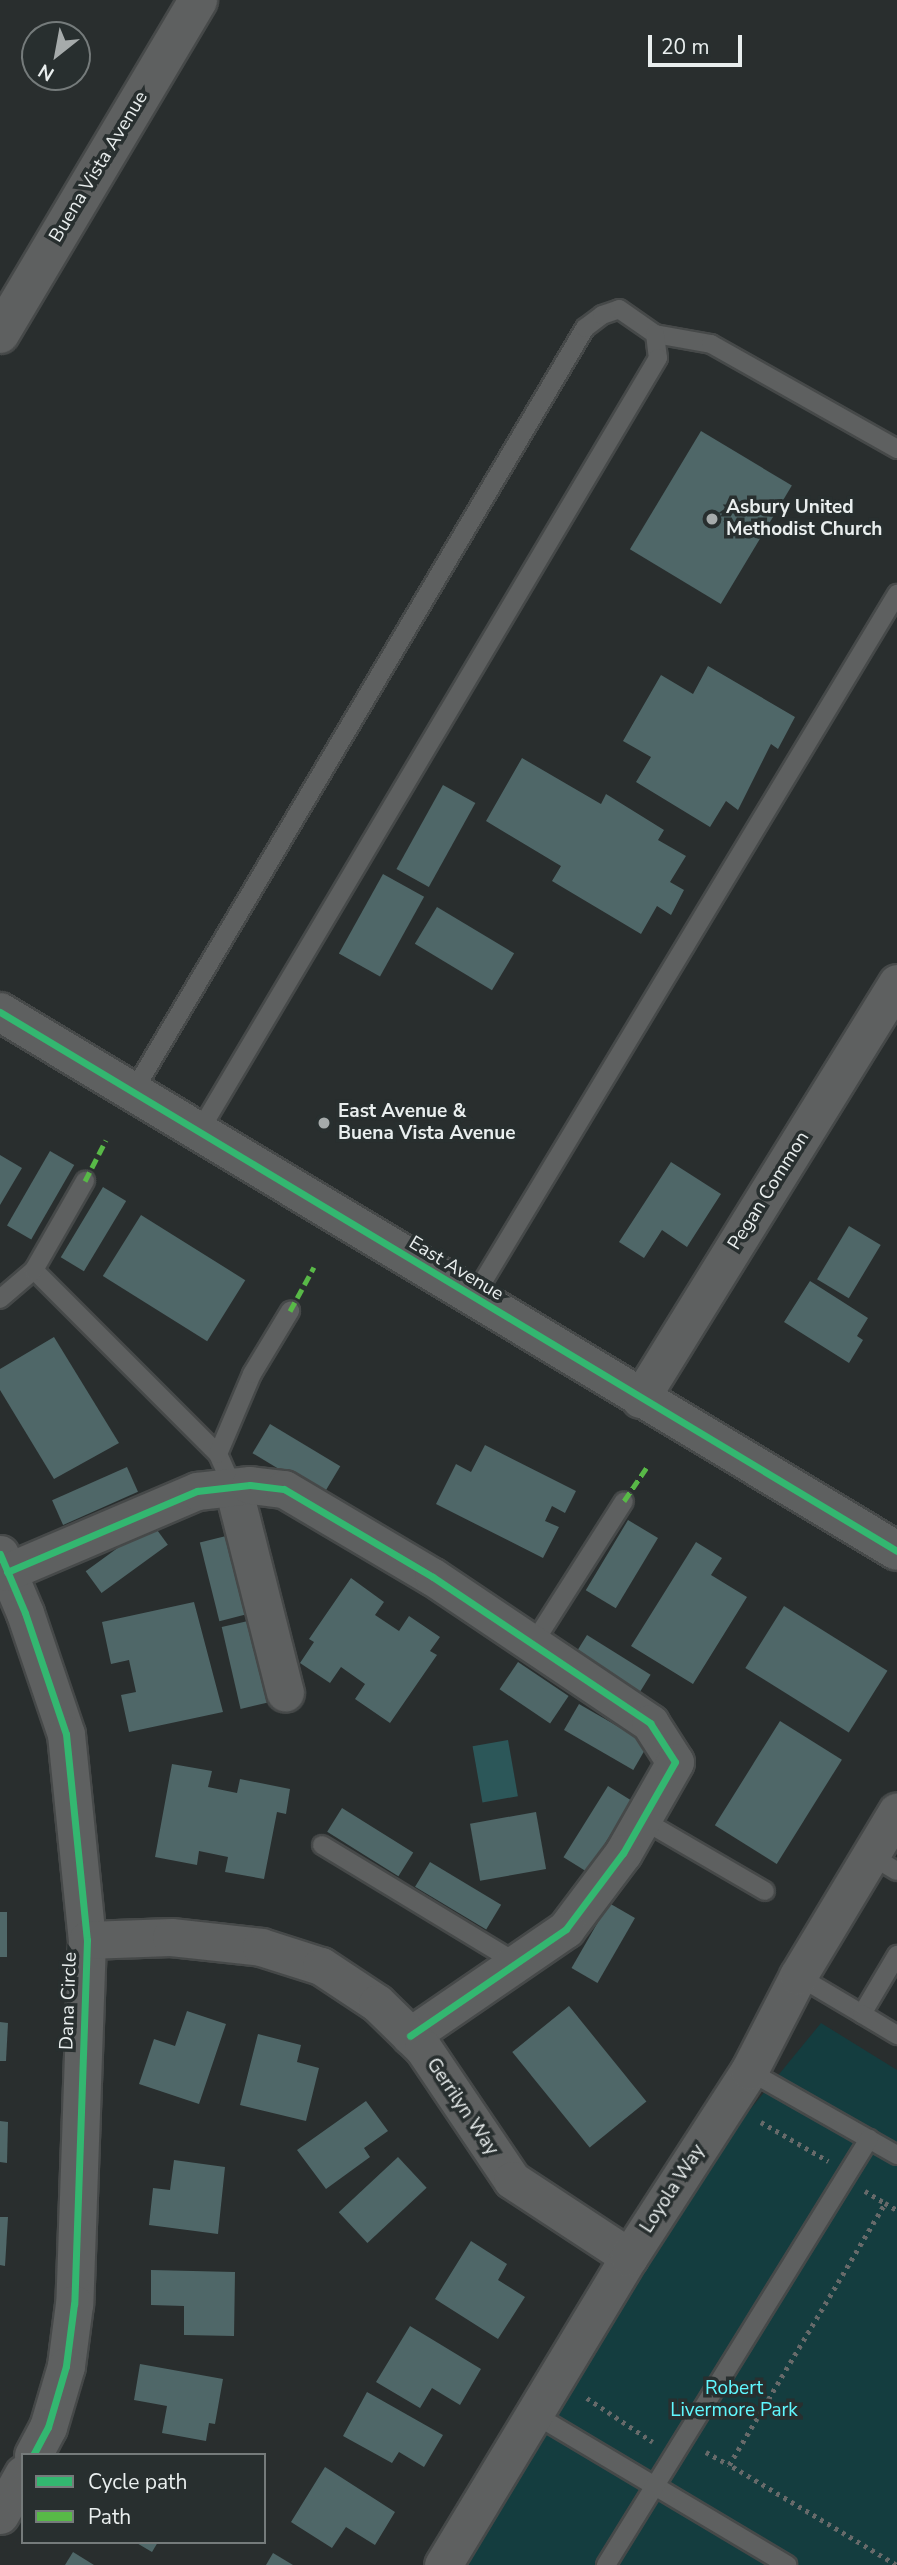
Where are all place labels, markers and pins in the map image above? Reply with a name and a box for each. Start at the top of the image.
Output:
place label: Asbury United Methodist Church [726,497,882,541]
marker: Asbury United Methodist Church [704,511,720,527]
place label: East Avenue & Buena Vista Avenue [338,1101,516,1145]
marker: East Avenue & Buena Vista Avenue [316,1115,332,1131]

